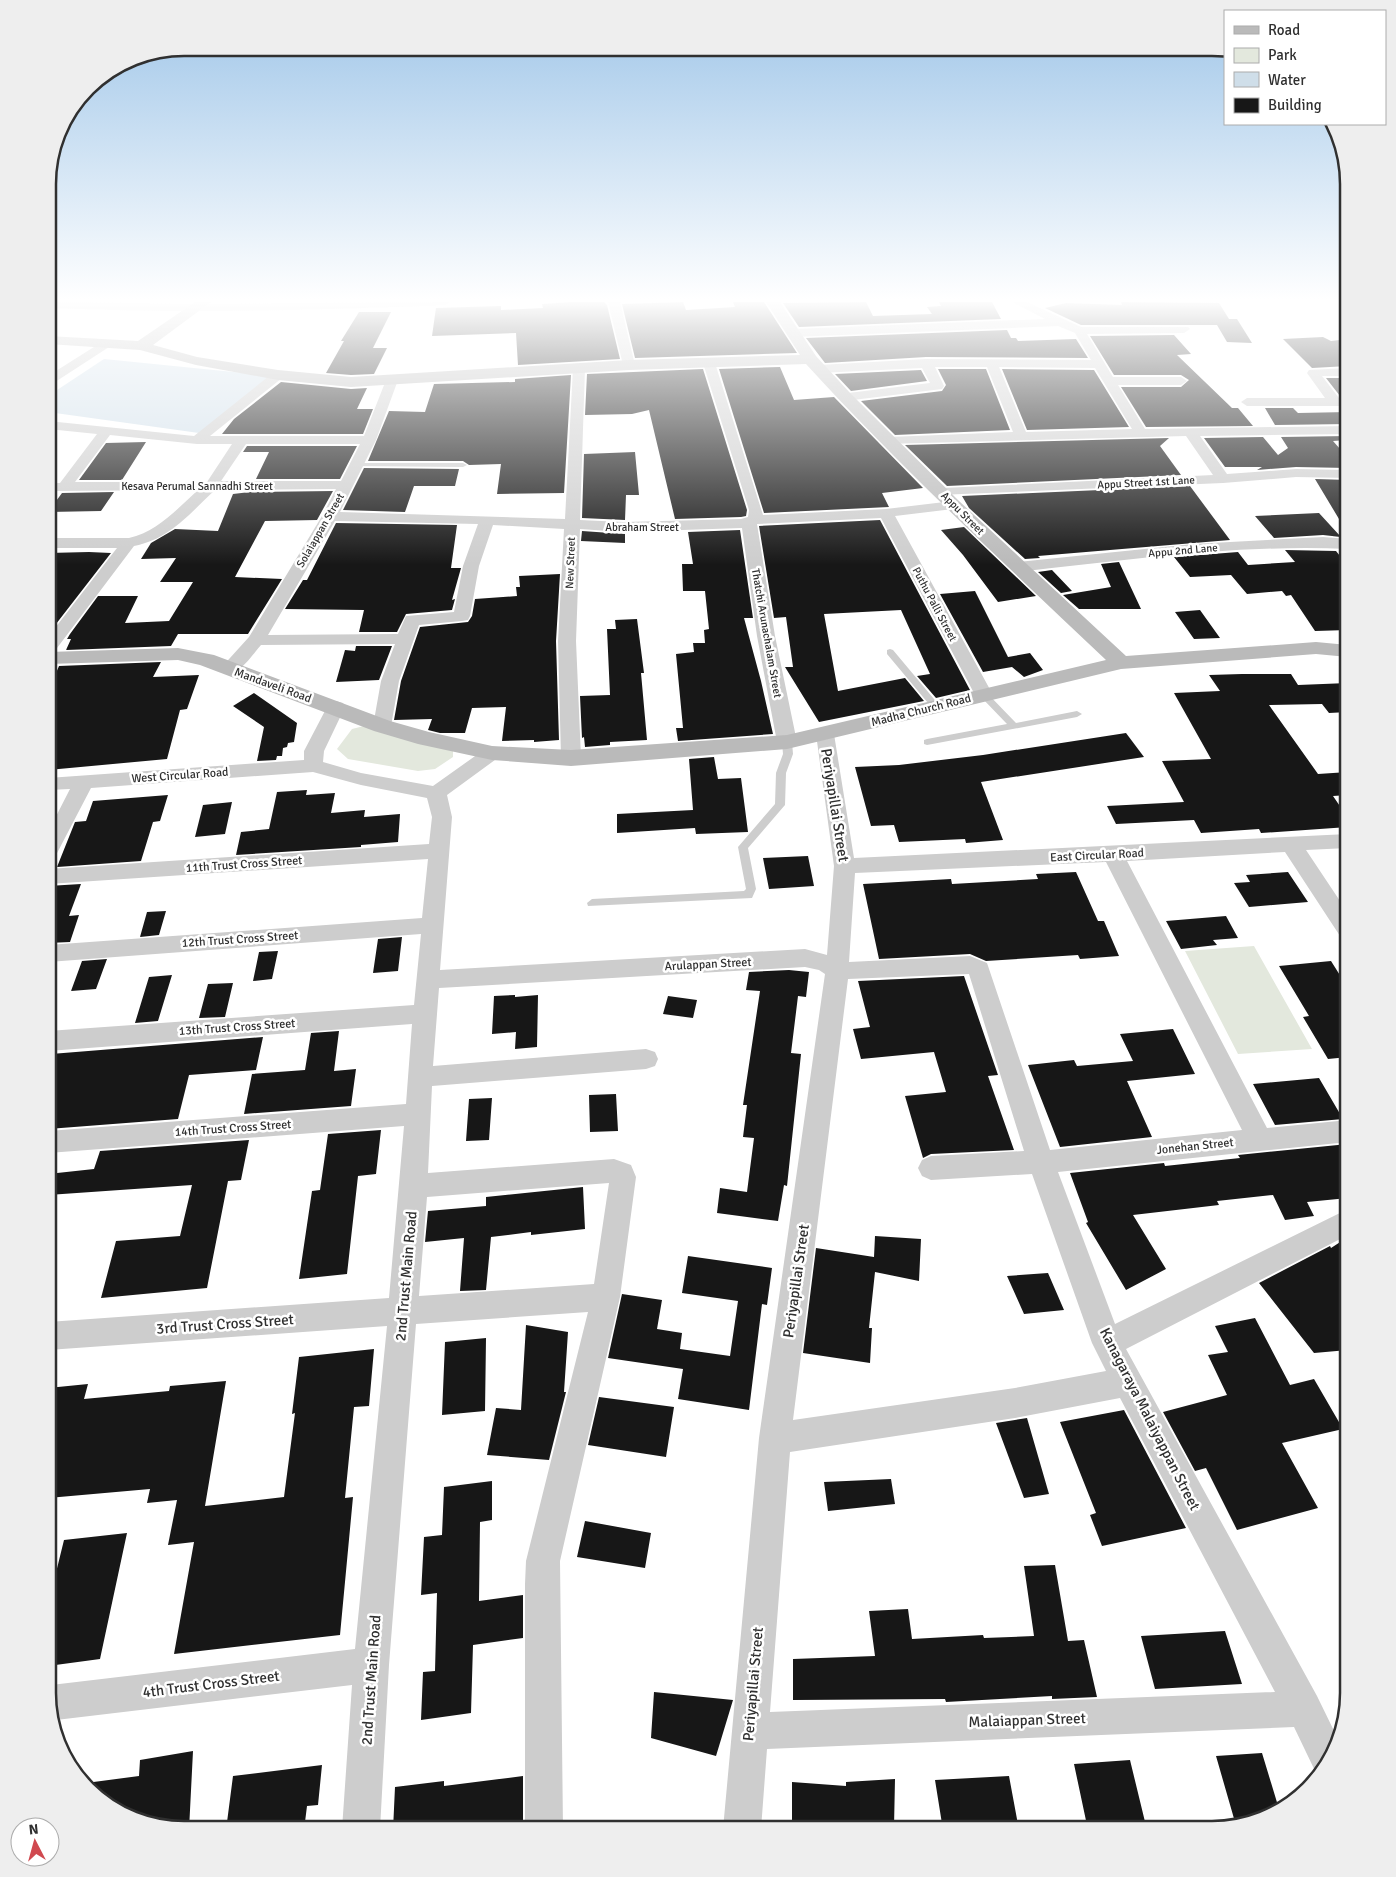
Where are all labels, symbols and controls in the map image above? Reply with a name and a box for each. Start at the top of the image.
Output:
legend [1224,10,1386,125]
text: Road [1268,21,1300,39]
text: Park [1268,46,1297,64]
text: Water [1268,71,1306,89]
text: Building [1268,96,1322,114]
street label: Appu Street 1st Lane [1097,473,1195,492]
street label: Kesava Perumal Sannadhi Street [121,480,273,493]
street label: Appu Street [938,489,987,538]
street label: Solaiappan Street [294,491,347,570]
street label: Abraham Street [605,521,679,534]
street label: New Street [563,537,578,589]
street label: Appu 2nd Lane [1148,541,1218,560]
street label: Puthu Palli Street [909,565,960,644]
street label: Thatchi Arunachalam Street [749,567,784,699]
street label: Mandaveli Road [232,665,313,706]
street label: Madha Church Road [870,691,973,730]
street label: Periyapillai Street [817,747,853,863]
street label: West Circular Road [131,765,229,786]
street label: East Circular Road [1050,846,1144,865]
street label: 11th Trust Cross Street [185,853,303,876]
street label: 12th Trust Cross Street [181,928,299,951]
street label: Arulappan Street [664,955,752,974]
street label: 13th Trust Cross Street [178,1016,296,1039]
street label: 14th Trust Cross Street [174,1117,292,1140]
street label: Jonehan Street [1156,1135,1234,1158]
street label: 2nd Trust Main Road [391,1210,421,1342]
street label: Periyapillai Street [779,1223,813,1339]
street label: 3rd Trust Cross Street [156,1310,294,1338]
street label: Kanagaraya Malaiyappan Street [1096,1325,1204,1513]
street label: 2nd Trust Main Road [357,1614,385,1746]
street label: Periyapillai Street [739,1626,767,1742]
street label: 4th Trust Cross Street [141,1667,281,1701]
street label: Malaiappan Street [968,1709,1086,1731]
north arrow [10,1817,60,1867]
text: N [28,1821,39,1839]

